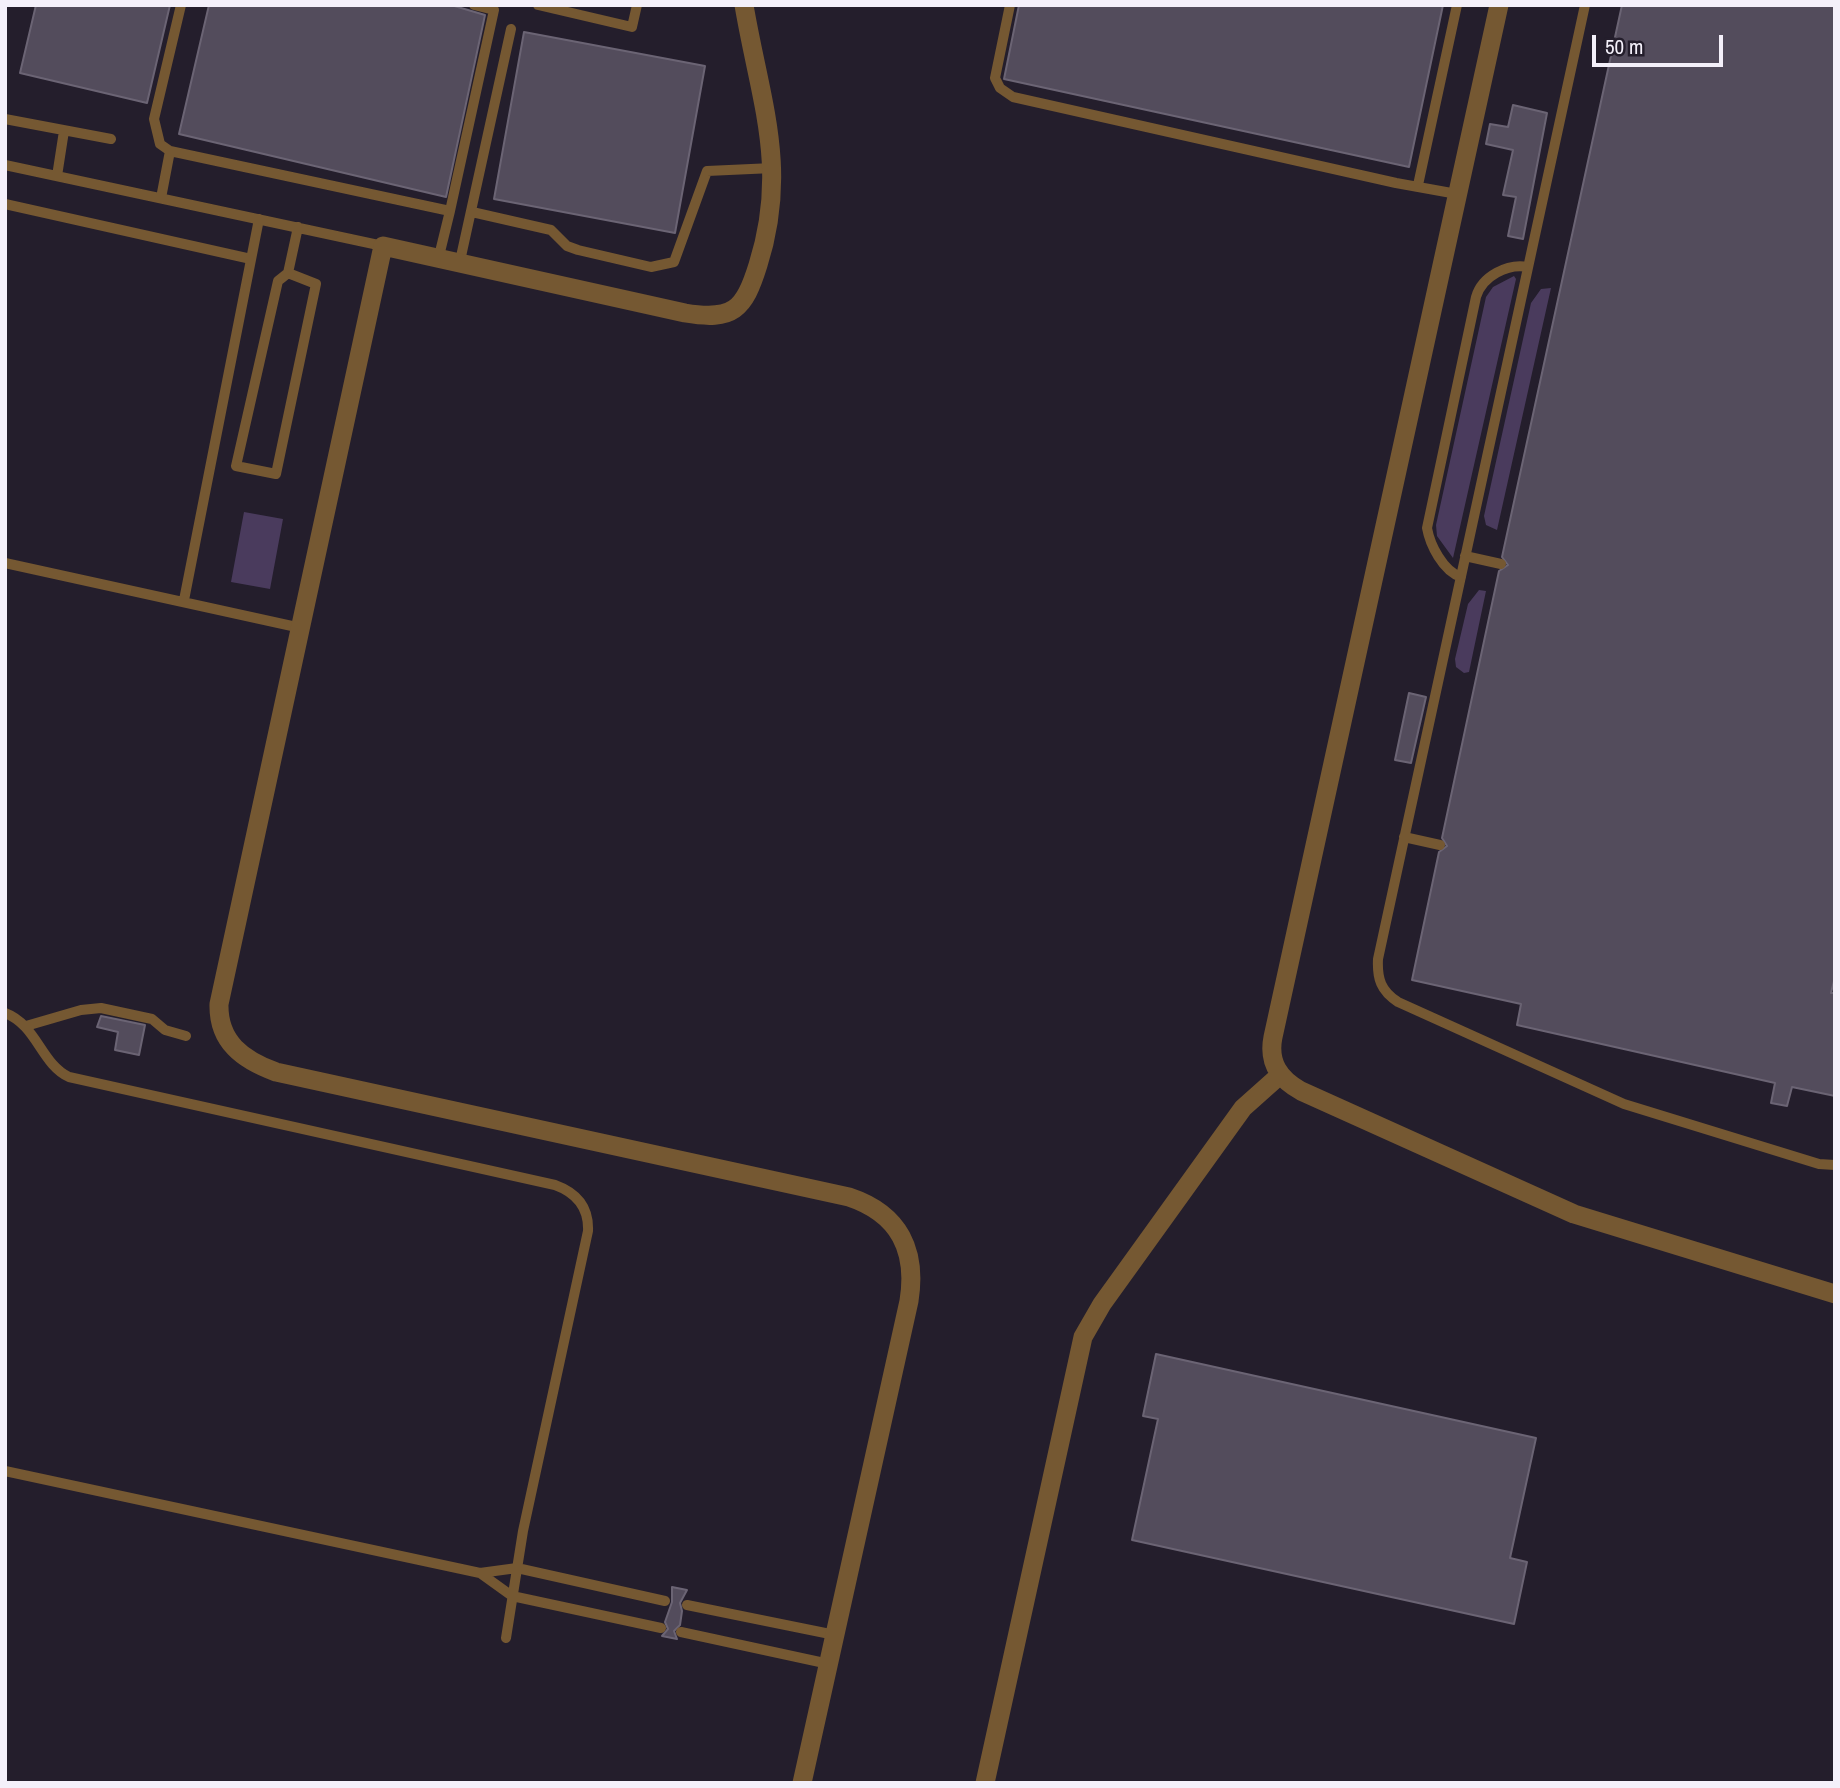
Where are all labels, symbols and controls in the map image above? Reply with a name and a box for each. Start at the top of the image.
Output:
scale bar [1595,21,1726,65]
text: 50 m [1605,32,1643,61]

